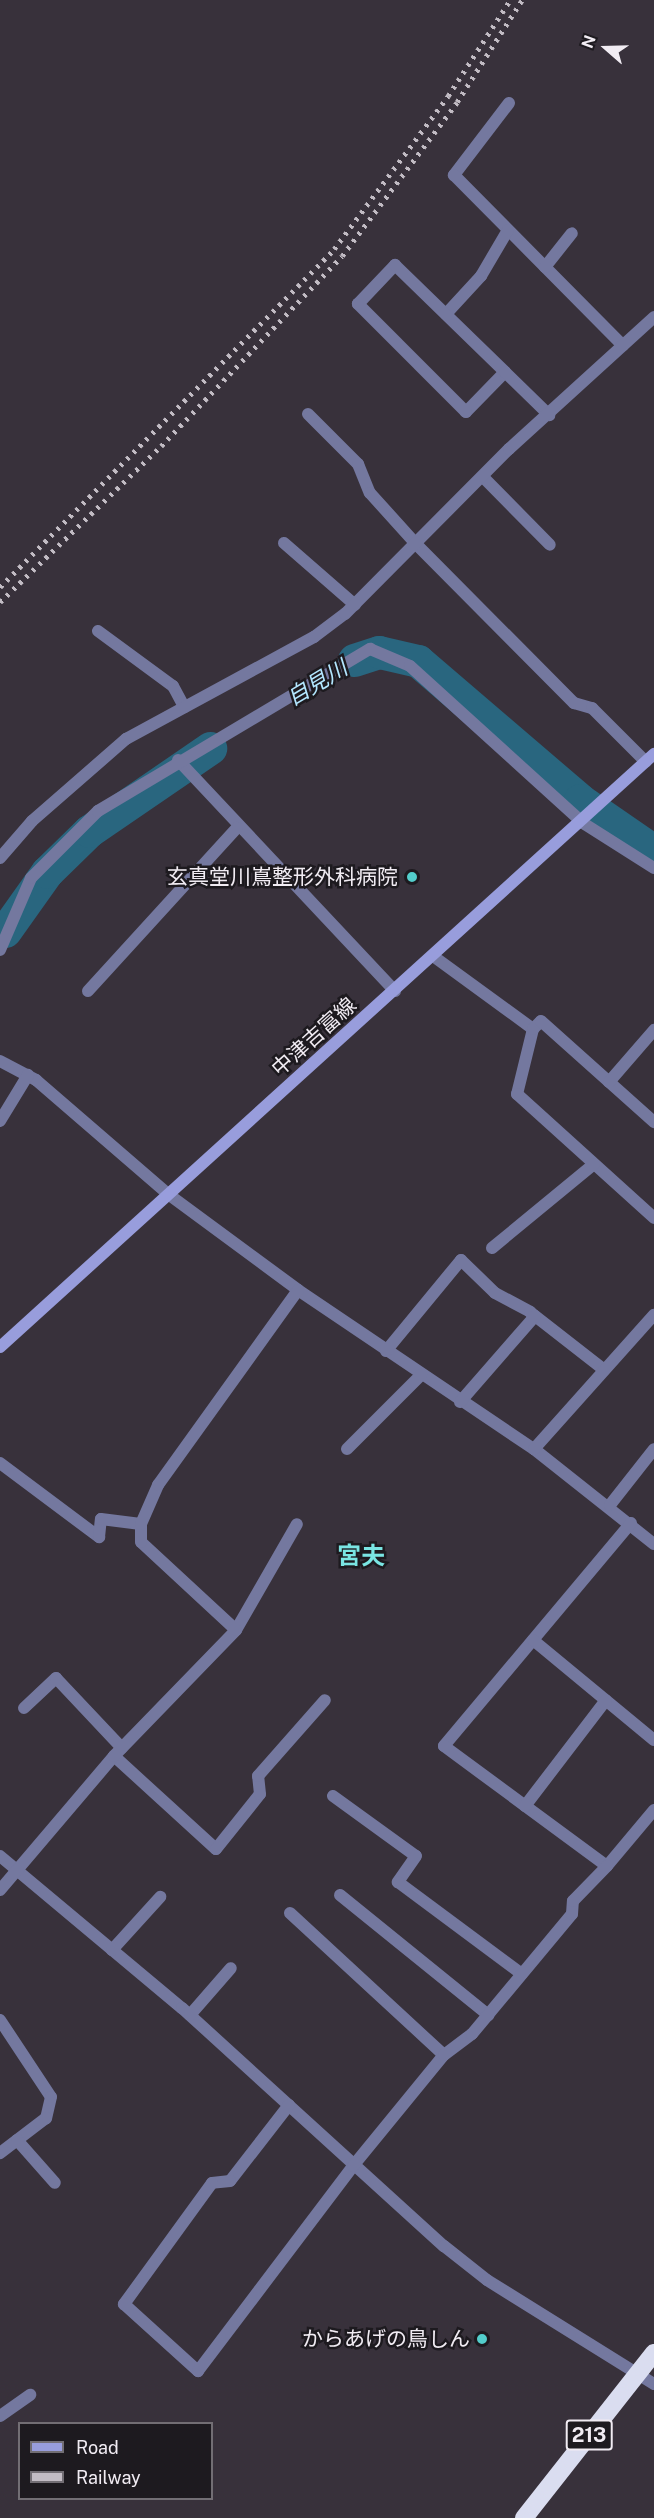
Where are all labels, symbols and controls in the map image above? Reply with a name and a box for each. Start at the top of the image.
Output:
north arrow [576,18,636,78]
text: N [578,33,600,51]
water label: 自見川 [282,655,352,711]
place label: 玄真堂川嶌整形外科病院 [167,864,398,890]
marker: 玄真堂川嶌整形外科病院 [403,868,421,886]
street label: 中津吉富線 [267,993,361,1081]
district label: 宮夫 [337,1542,385,1570]
place label: からあげの鳥しん [302,2326,470,2352]
marker: からあげの鳥しん [475,2332,489,2346]
road number: 213 [565,2418,613,2452]
legend [18,2422,213,2500]
text: Road [76,2437,119,2458]
text: Railway [76,2467,141,2488]

